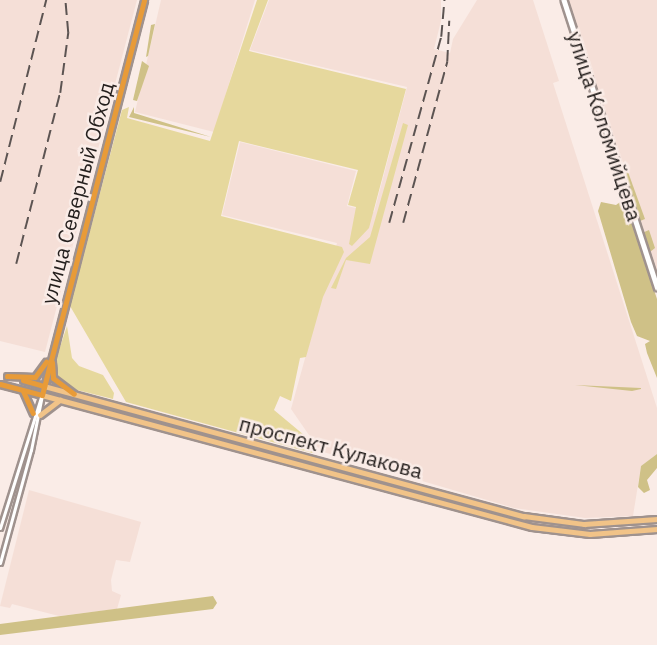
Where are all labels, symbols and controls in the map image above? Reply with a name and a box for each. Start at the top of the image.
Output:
street label: улица Коломийцева [562,28,648,224]
street label: улица Северный Обход [35,79,119,307]
street label: проспект Кулакова [236,410,426,484]

